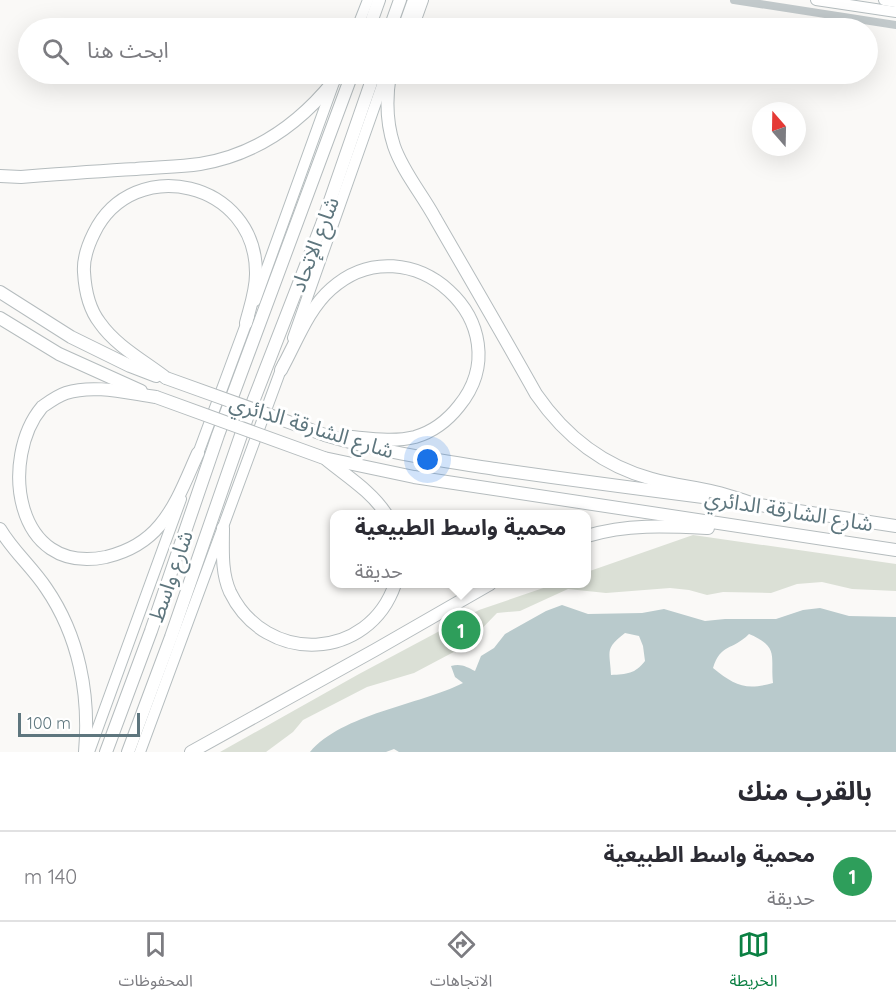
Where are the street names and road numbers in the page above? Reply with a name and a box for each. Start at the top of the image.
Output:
street label: شارع الإتحاد [284,193,347,296]
street label: شارع الشارقة الدائري [226,389,397,467]
street label: شارع الشارقة الدائري [702,484,875,540]
street label: شارع واسط [142,527,201,626]

